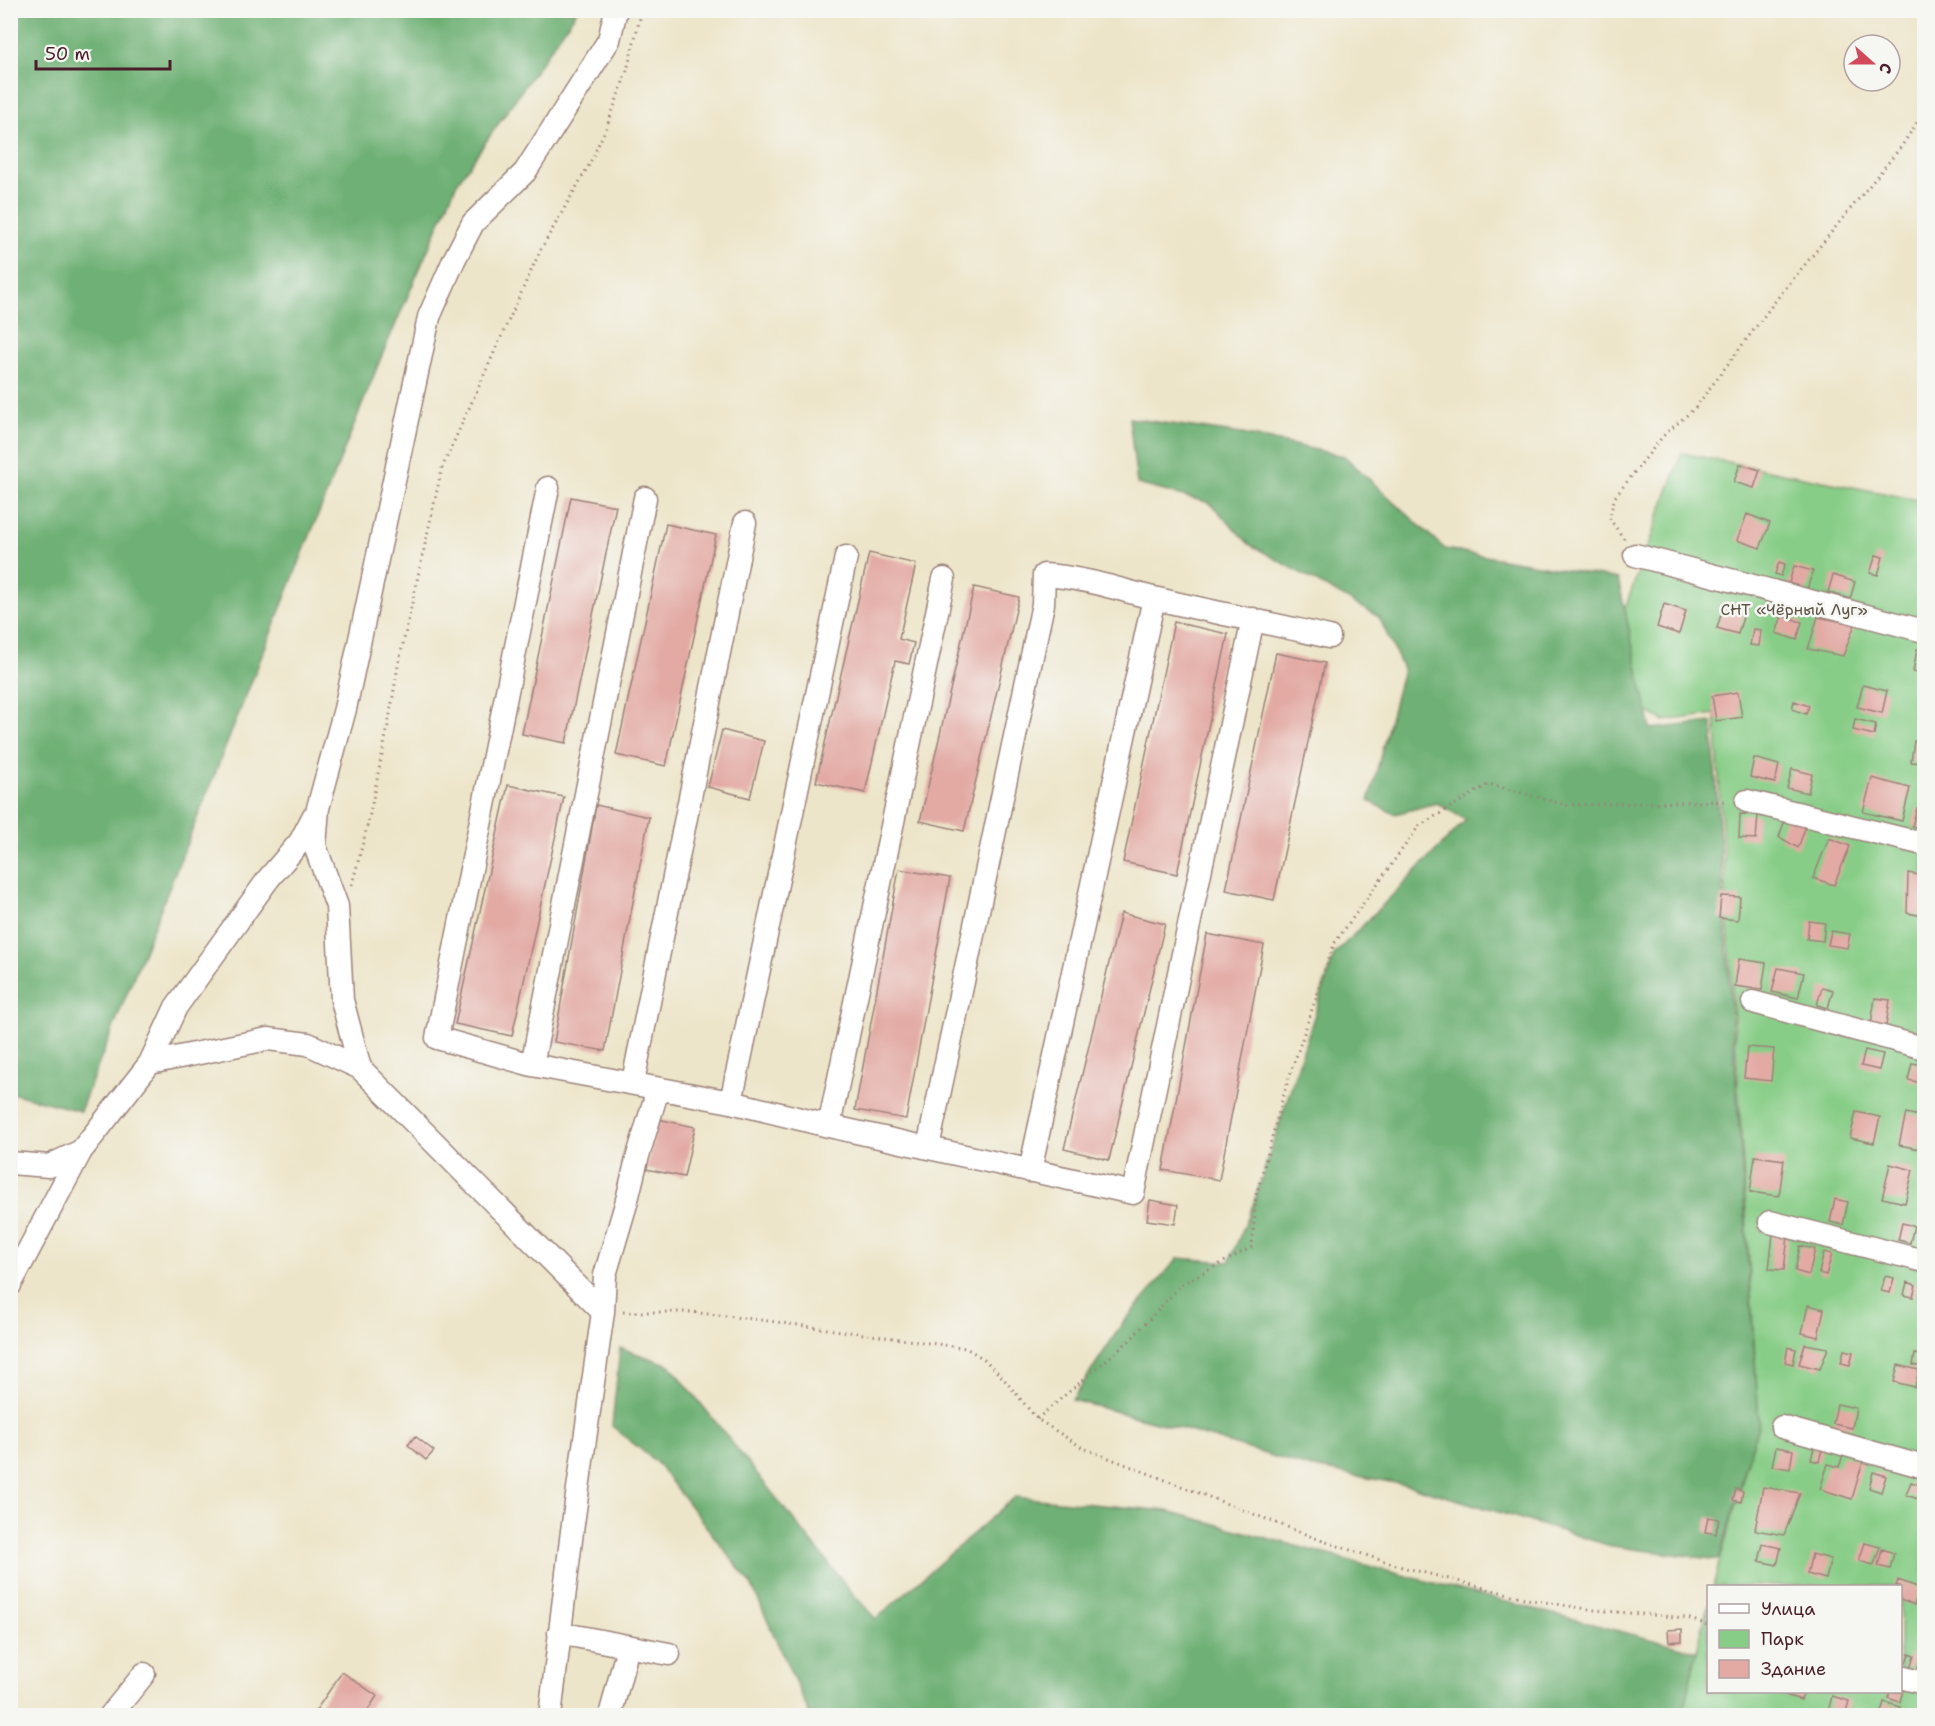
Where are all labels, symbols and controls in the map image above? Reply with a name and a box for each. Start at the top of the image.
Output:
scale bar [36,33,170,71]
north arrow [1842,33,1902,93]
text: 50 m [45,42,90,66]
text: С [1874,60,1897,77]
park label: СНТ «Чёрный Луг» [1720,599,1868,620]
legend [1707,1585,1902,1693]
text: Улица [1761,1597,1815,1621]
text: Парк [1761,1627,1804,1651]
text: Здание [1761,1657,1826,1681]

